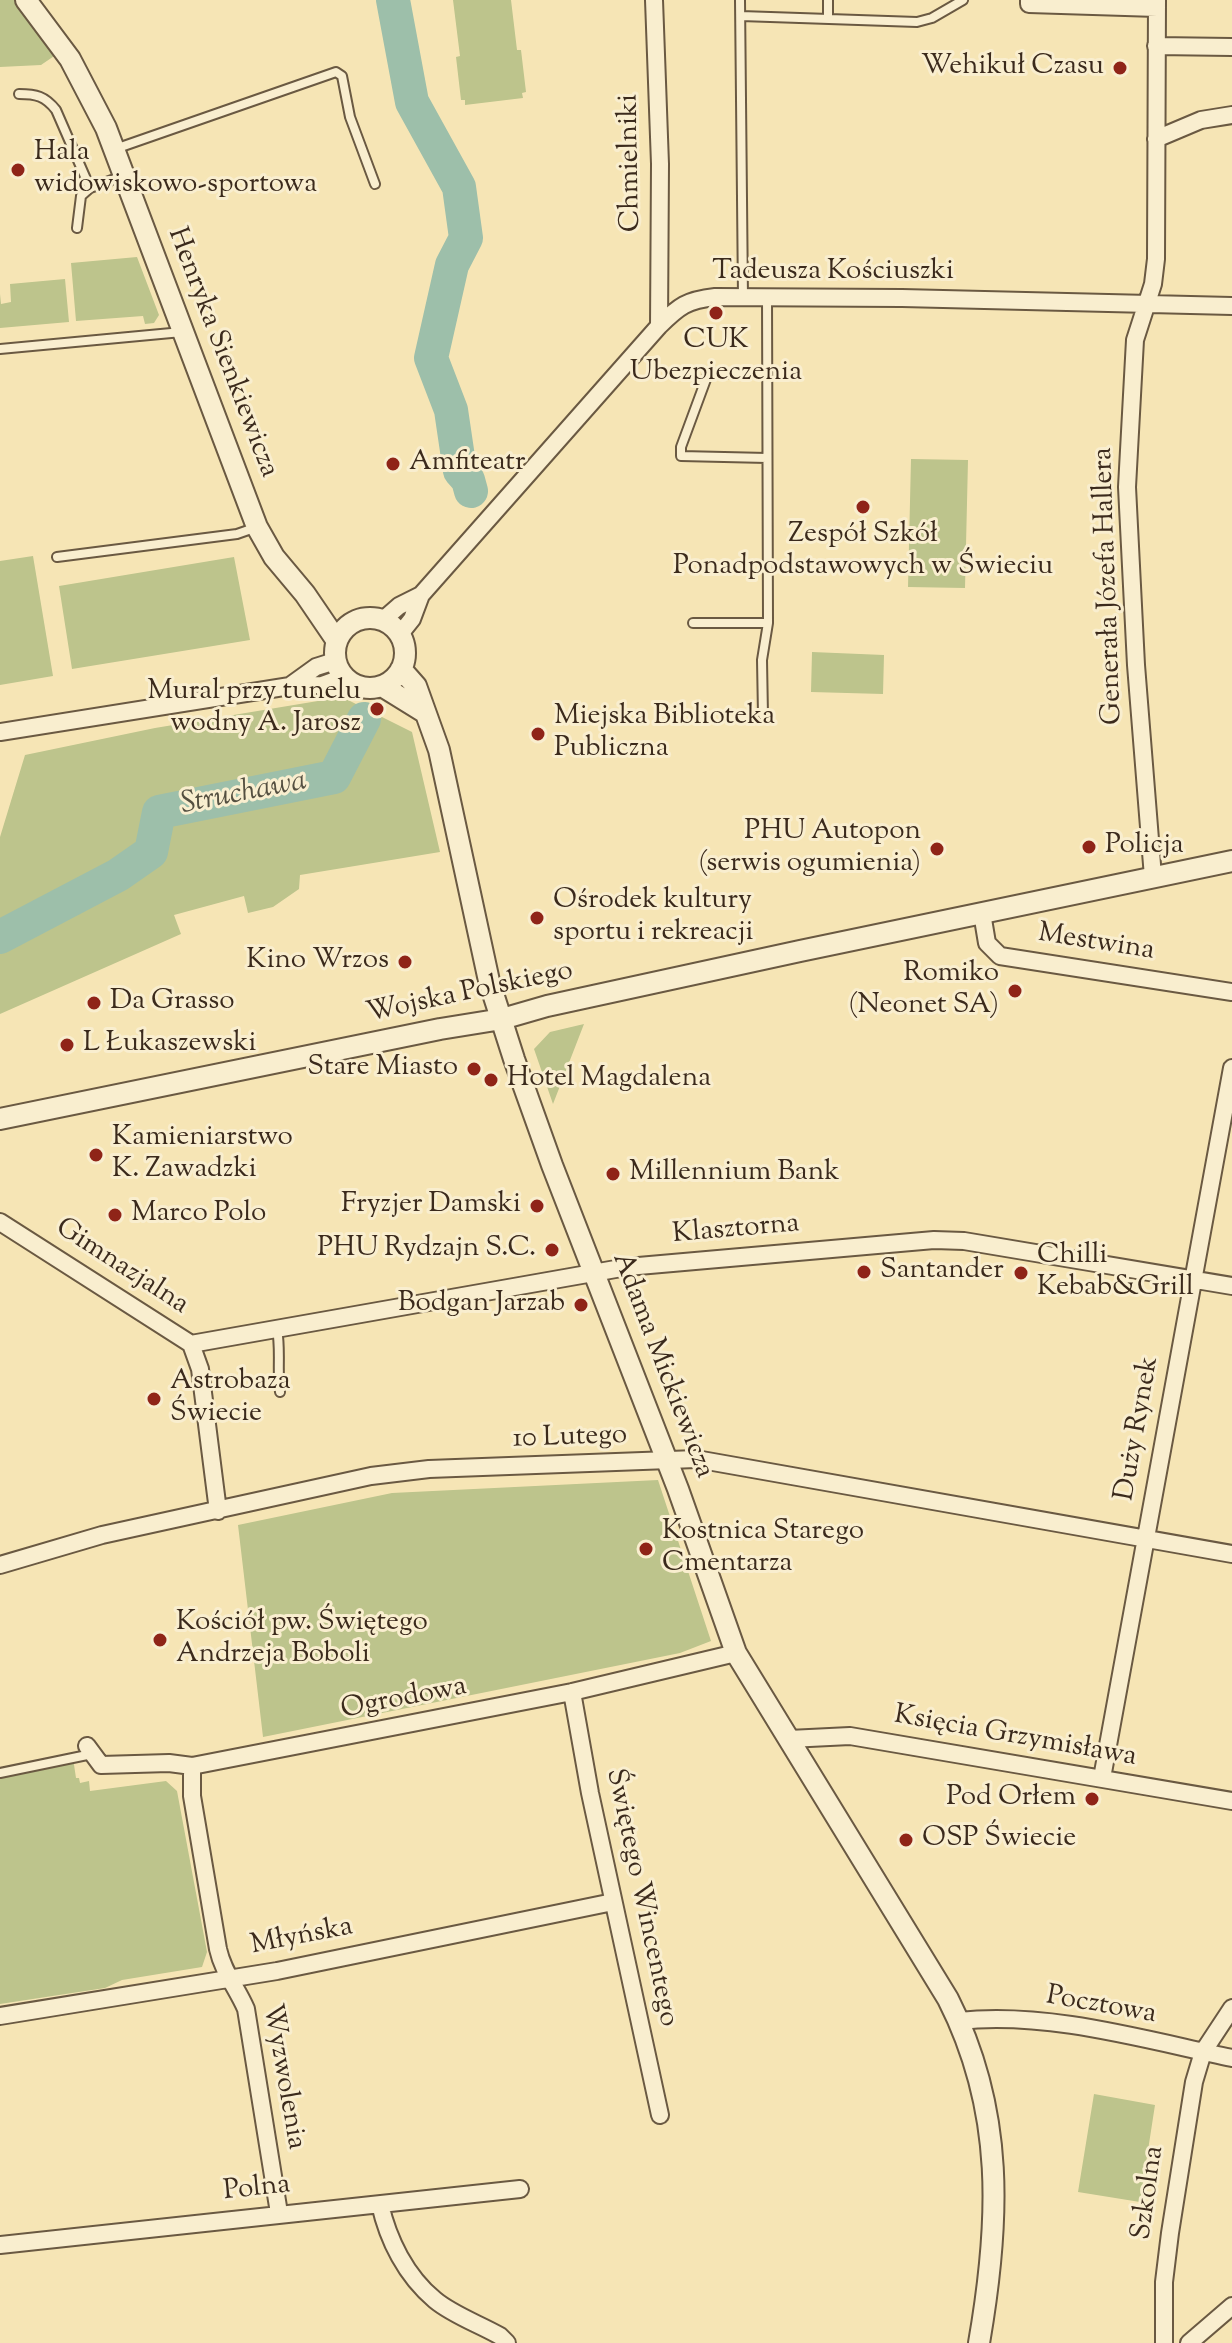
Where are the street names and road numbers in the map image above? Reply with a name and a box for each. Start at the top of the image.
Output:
street label: Chmielniki [614,94,650,232]
street label: Henryka Sienkiewicza [158,223,284,483]
street label: Tadeusza Kościuszki [712,256,954,290]
street label: Generała Józefa Hallera [1088,447,1132,725]
street label: Mestwina [1035,918,1157,970]
street label: Wojska Polskiego [364,956,576,1032]
street label: Klasztorna [671,1209,801,1253]
street label: Gimnazjalna [48,1212,194,1324]
street label: Adama Mickiewicza [603,1249,719,1483]
street label: Duży Rynek [1110,1354,1168,1504]
street label: 10 Lutego [512,1420,628,1458]
street label: Ogrodowa [338,1671,470,1729]
street label: Księcia Grzymisława [891,1700,1139,1776]
street label: Świętego Wincentego [596,1766,684,2030]
street label: Młyńska [248,1912,356,1964]
street label: Pocztowa [1043,1981,1159,2033]
street label: Wyzwolenia [253,2002,311,2152]
street label: Szkolna [1127,2144,1173,2242]
street label: Polna [222,2170,292,2210]

